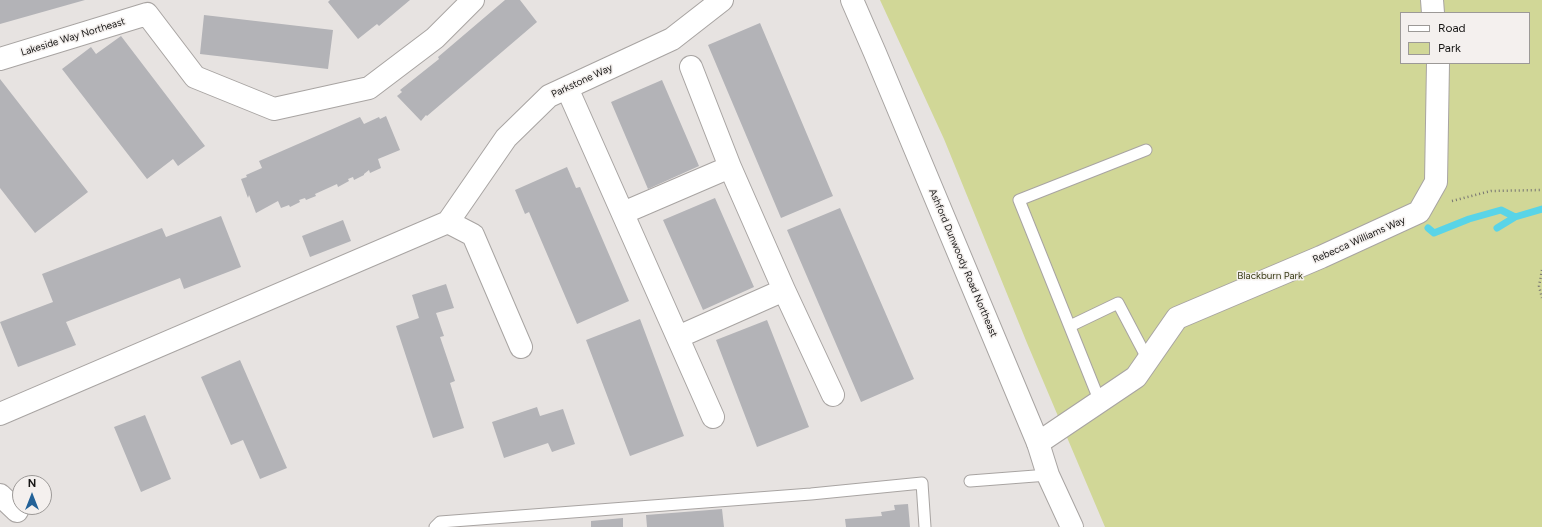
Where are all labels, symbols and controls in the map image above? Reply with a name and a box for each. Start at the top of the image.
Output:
legend [1400,12,1530,64]
street label: Lakeside Way Northeast [19,15,127,59]
text: Road [1438,21,1466,35]
text: Park [1438,41,1461,55]
street label: Parkstone Way [549,62,615,100]
street label: Ashford Dunwoody Road Northeast [926,187,1000,339]
street label: Rebecca Williams Way [1311,214,1407,266]
park label: Blackburn Park [1237,270,1303,282]
north arrow [12,475,52,515]
text: N [28,477,36,490]

